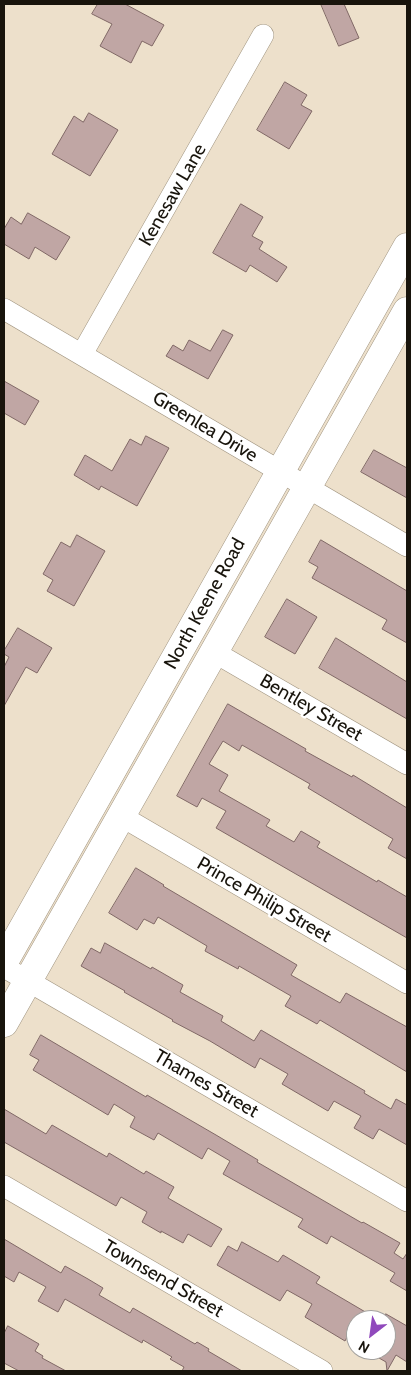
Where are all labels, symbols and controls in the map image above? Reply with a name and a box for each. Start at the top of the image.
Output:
street label: Kenesaw Lane [135,140,211,250]
street label: Greenlea Drive [148,387,262,467]
street label: North Keene Road [160,535,250,673]
street label: Bentley Street [256,669,366,747]
street label: Prince Philip Street [193,852,335,948]
street label: Thames Street [150,1045,262,1123]
street label: Townsend Street [99,1235,227,1323]
north arrow [346,1310,396,1360]
text: N [355,1337,373,1357]

